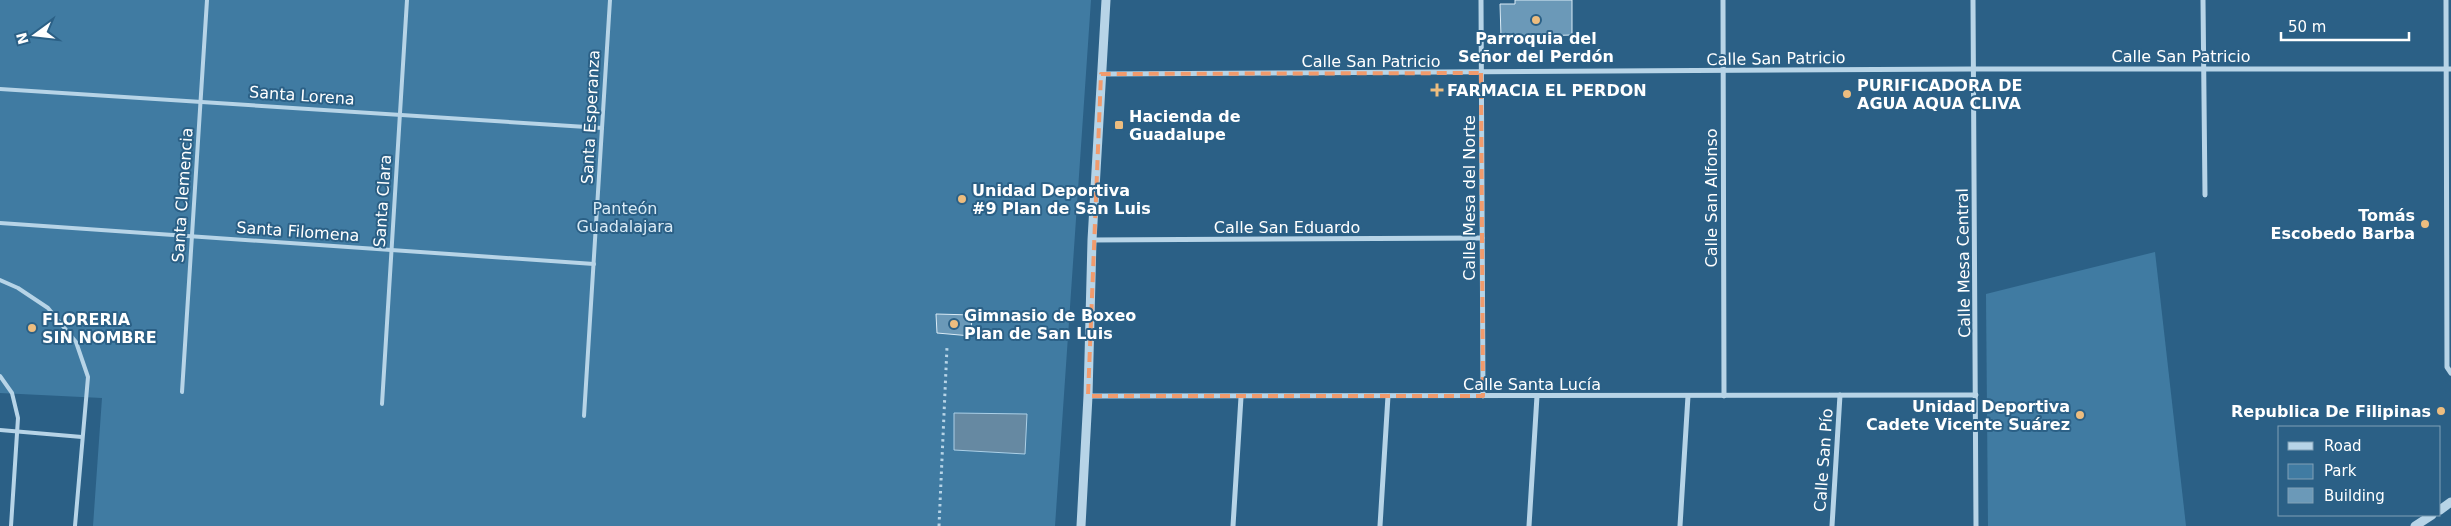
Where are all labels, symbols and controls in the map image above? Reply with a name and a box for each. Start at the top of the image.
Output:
north arrow [10,10,60,60]
scale bar [2281,10,2408,42]
marker: Parroquia del Señor del Perdón [1530,14,1542,26]
text: 50 m [2288,18,2326,36]
place label: Parroquia del Señor del Perdón [1458,29,1614,66]
text: N [13,31,32,46]
street label: Calle San Patricio [2111,47,2251,66]
street label: Calle San Patricio [1706,48,1846,69]
street label: Santa Esperanza [577,49,604,185]
street label: Calle San Patricio [1301,52,1441,71]
place label: PURIFICADORA DE AGUA AQUA CLIVA [1857,76,2022,113]
place label: FARMACIA EL PERDON [1447,81,1647,100]
street label: Santa Lorena [249,82,355,109]
marker: FARMACIA EL PERDON [1431,84,1443,96]
marker: PURIFICADORA DE AGUA AQUA CLIVA [1841,88,1853,100]
place label: Hacienda de Guadalupe [1129,107,1241,144]
street label: Calle Mesa del Norte [1460,115,1479,281]
marker: Hacienda de Guadalupe [1113,119,1125,131]
street label: Santa Clemencia [168,127,197,263]
street label: Calle San Alfonso [1702,128,1721,268]
street label: Santa Clara [370,154,395,248]
place label: Unidad Deportiva #9 Plan de San Luis [972,181,1151,218]
street label: Calle Mesa Central [1953,188,1974,338]
marker: Unidad Deportiva #9 Plan de San Luis [956,193,968,205]
park label: Panteón Guadalajara [576,199,674,236]
place label: Tomás Escobedo Barba [2271,206,2415,243]
street label: Santa Filomena [236,218,360,245]
street label: Calle San Eduardo [1214,218,1360,237]
marker: Tomás Escobedo Barba [2419,218,2431,230]
place label: Gimnasio de Boxeo Plan de San Luis [964,306,1136,343]
place label: FLORERIA SIN NOMBRE [42,310,157,347]
marker: Gimnasio de Boxeo Plan de San Luis [948,318,960,330]
marker: FLORERIA SIN NOMBRE [26,322,38,334]
street label: Calle Santa Lucía [1463,375,1601,394]
place label: Unidad Deportiva Cadete Vicente Suárez [1866,397,2070,434]
place label: Republica De Filipinas [2231,402,2431,421]
marker: Republica De Filipinas [2435,405,2447,417]
street label: Calle San Pío [1810,408,1837,513]
marker: Unidad Deportiva Cadete Vicente Suárez [2074,409,2086,421]
legend [2278,426,2441,516]
text: Road [2324,437,2362,455]
text: Park [2324,462,2357,480]
text: Building [2324,487,2385,505]

